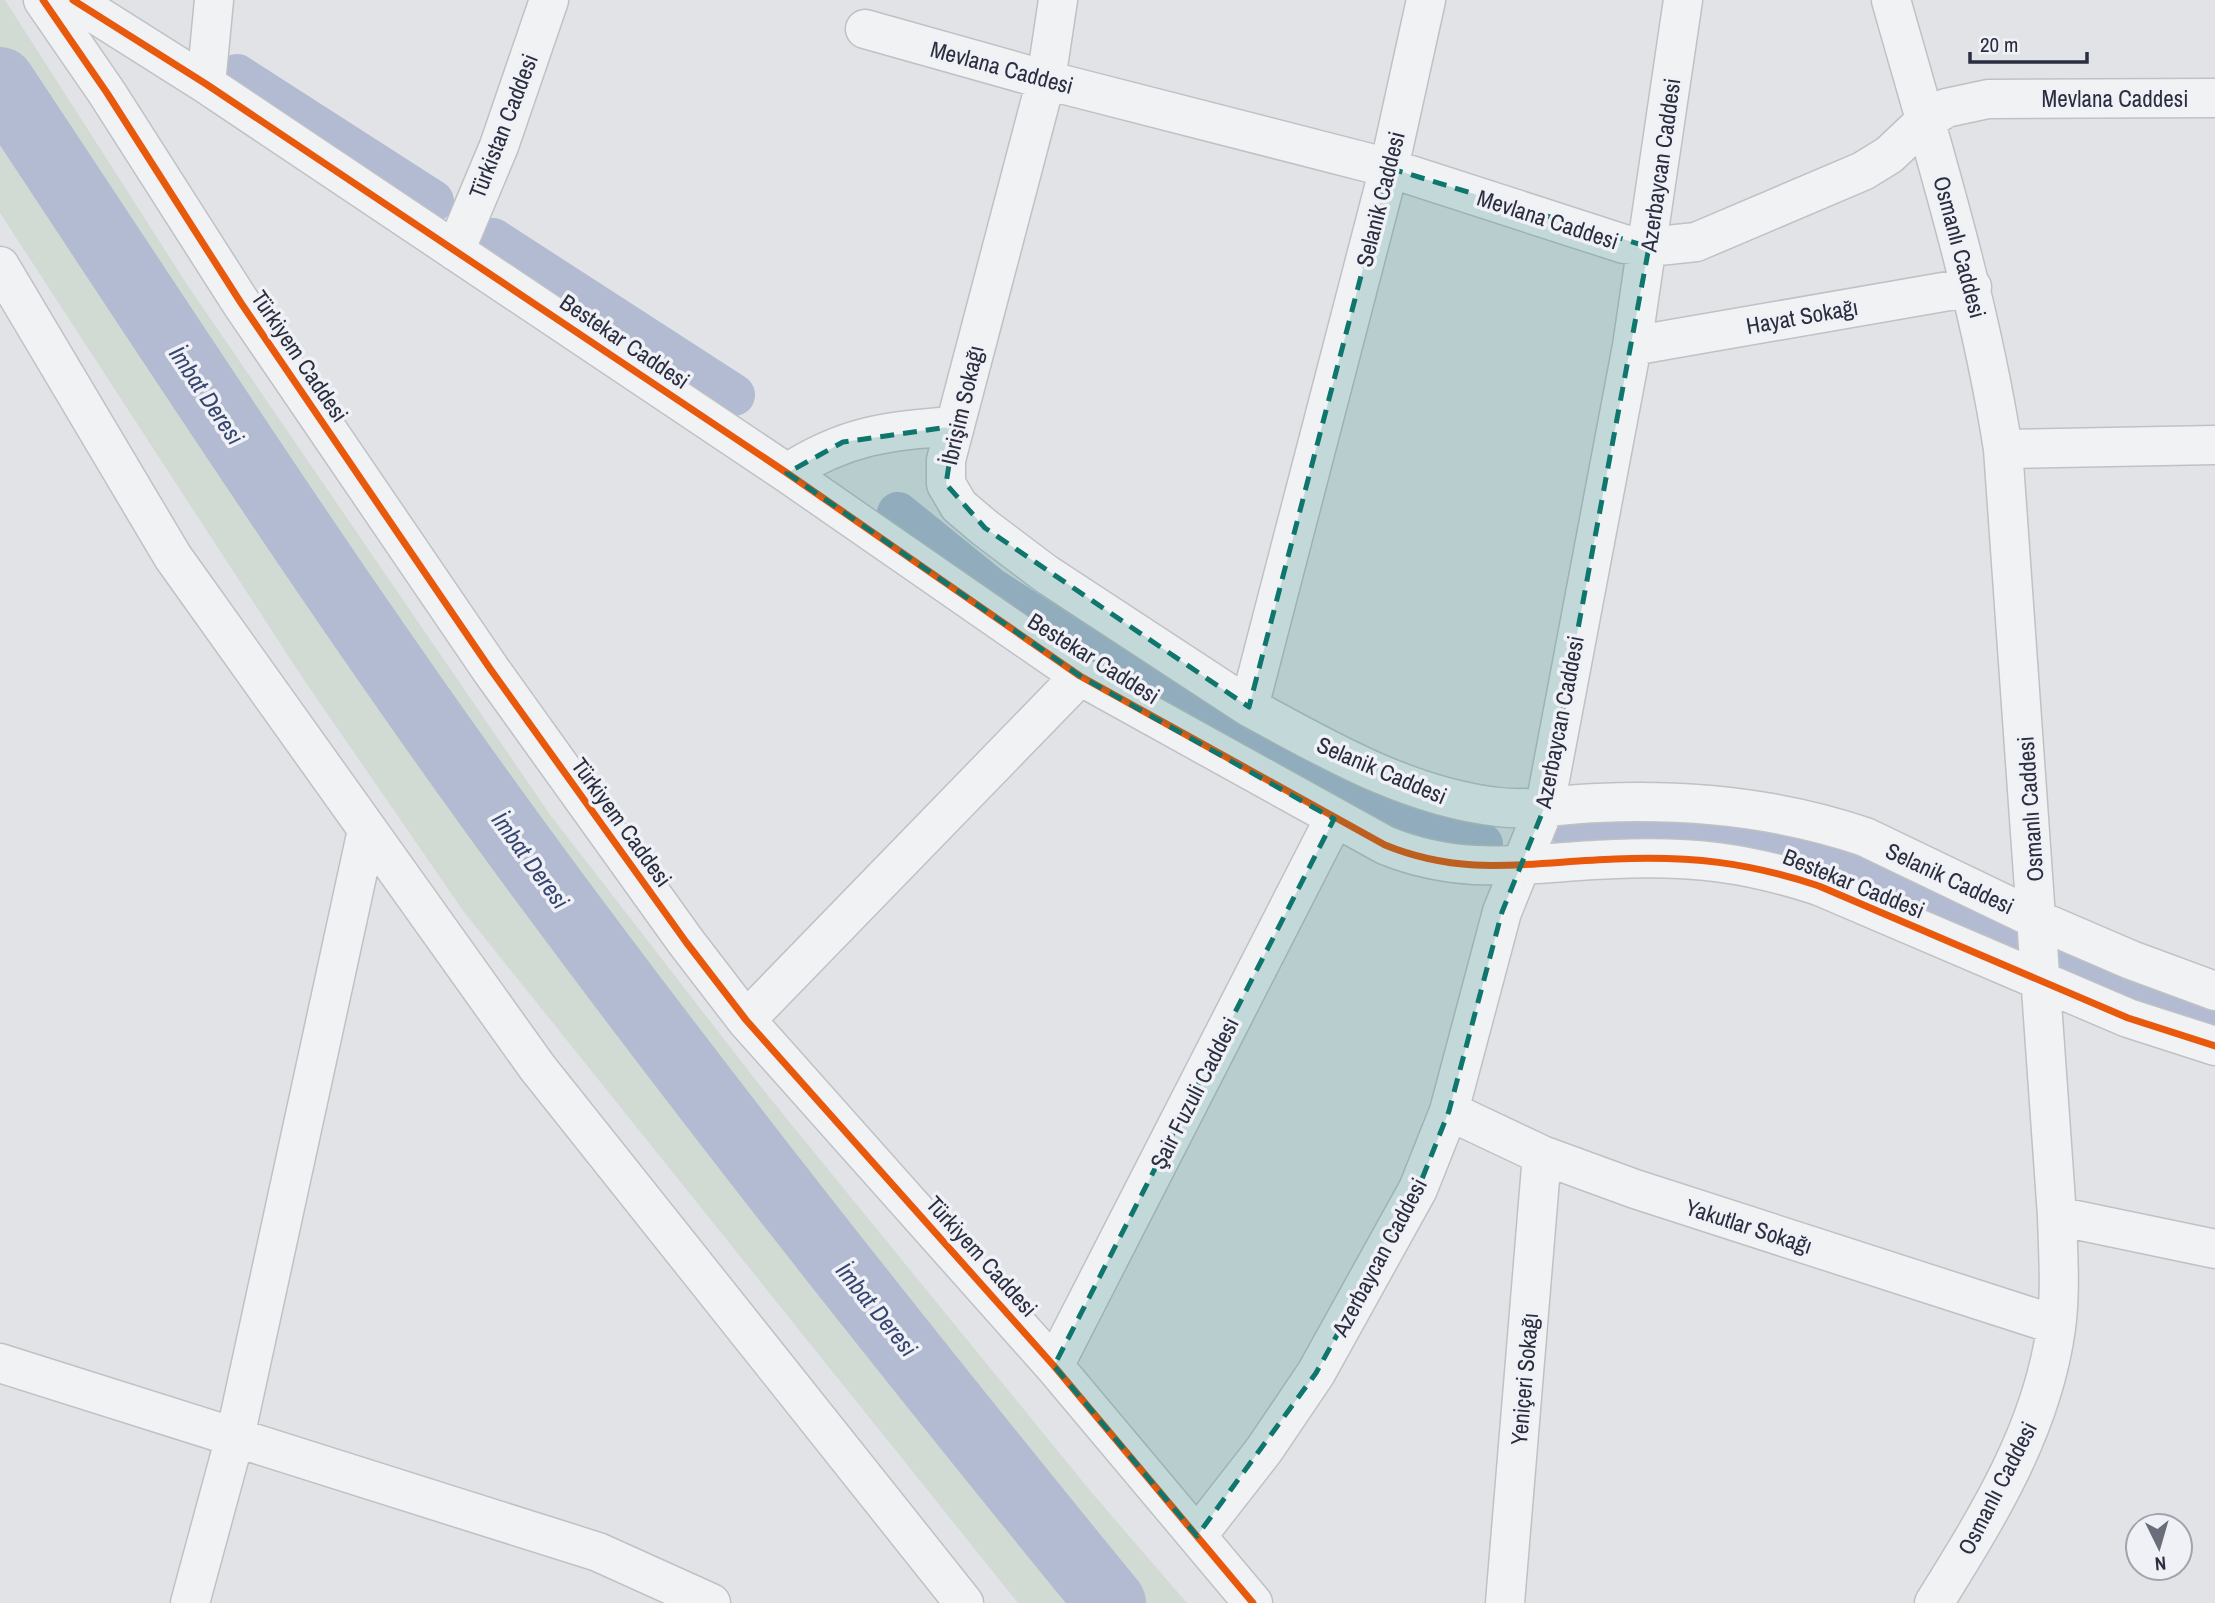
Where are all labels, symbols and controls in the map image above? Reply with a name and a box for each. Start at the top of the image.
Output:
scale bar [1970,21,2087,65]
text: 20 m [1980,30,2018,59]
street label: Mevlana Caddesi [927,33,1077,101]
street label: Türkistan Caddesi [461,49,545,203]
street label: Azerbaycan Caddesi [1632,76,1688,255]
street label: Mevlana Caddesi [2042,83,2188,114]
street label: Selanik Caddesi [1348,128,1412,270]
street label: Osmanlı Caddesi [1926,173,1994,321]
street label: Mevlana Caddesi [1473,182,1623,256]
street label: Türkiyem Caddesi [245,284,355,428]
street label: Bestekar Caddesi [554,286,696,396]
street label: Hayat Sokağı [1744,291,1860,341]
water label: İmbat Deresi [162,339,252,451]
street label: İbrişim Sokağı [933,342,991,468]
street label: Bestekar Caddesi [1022,605,1166,711]
street label: Azerbaycan Caddesi [1527,633,1591,812]
street label: Selanik Caddesi [1312,729,1452,811]
street label: Osmanlı Caddesi [2009,735,2051,883]
street label: Türkiyem Caddesi [565,751,679,893]
water label: İmbat Deresi [485,805,577,915]
street label: Selanik Caddesi [1881,835,2019,921]
street label: Bestekar Caddesi [1779,841,1929,925]
street label: Şair Fuzuli Caddesi [1142,1012,1246,1174]
street label: Azerbaycan Caddesi [1324,1172,1434,1342]
street label: Türkiyem Caddesi [919,1189,1045,1323]
street label: Yakutlar Sokağı [1682,1191,1816,1261]
water label: İmbat Deresi [829,1255,925,1363]
street label: Yeniçeri Sokağı [1503,1312,1545,1446]
street label: Osmanlı Caddesi [1950,1416,2044,1560]
north arrow [2124,1512,2194,1582]
text: N [2154,1550,2167,1577]

